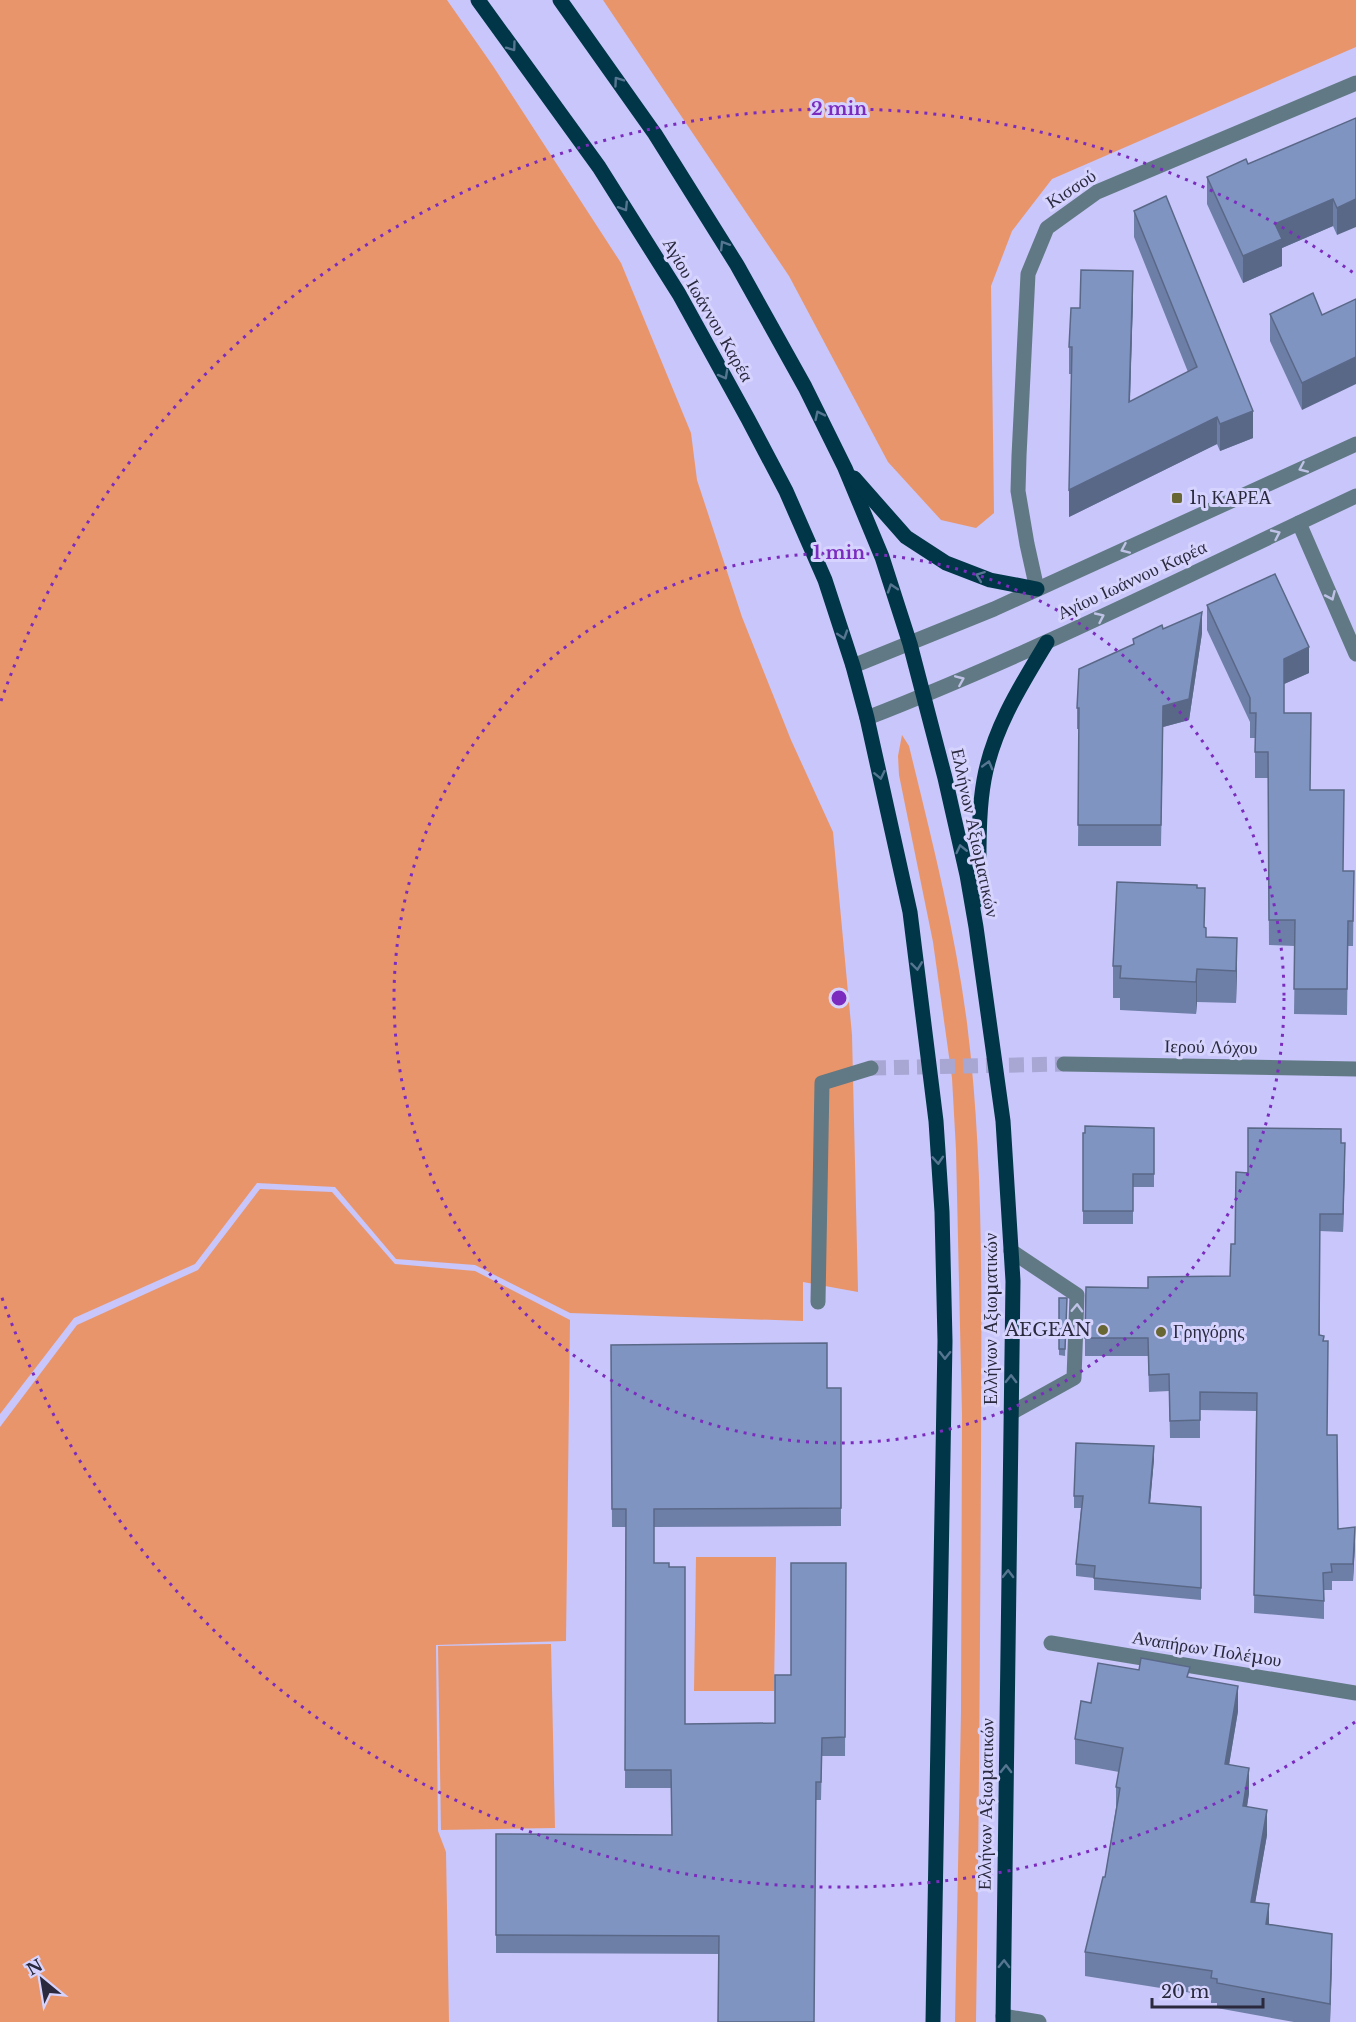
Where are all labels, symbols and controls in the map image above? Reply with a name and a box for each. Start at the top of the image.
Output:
one-way arrow [505,41,516,52]
one-way arrow [614,77,625,88]
text: 2 min [811,98,867,120]
street label: Κισσού [1042,165,1100,213]
one-way arrow [617,200,628,211]
street label: Αγίου Ιωάννου Καρέα [658,234,758,386]
one-way arrow [720,241,731,252]
one-way arrow [717,368,728,379]
one-way arrow [814,411,826,422]
one-way arrow [1298,461,1309,473]
place label: 1η ΚΑΡΕΑ [1189,487,1272,509]
marker: 1η ΚΑΡΕΑ [1170,491,1184,505]
one-way arrow [1270,529,1281,541]
street label: Αγίου Ιωάννου Καρέα [1054,536,1211,624]
one-way arrow [1121,541,1132,553]
text: 1 min [813,542,865,564]
one-way arrow [976,571,987,583]
one-way arrow [887,583,899,594]
one-way arrow [1324,589,1336,600]
one-way arrow [1094,612,1105,624]
one-way arrow [836,629,848,640]
one-way arrow [954,675,965,687]
street label: Ελλήνων Αξιωματικών [946,747,1004,919]
one-way arrow [980,760,993,770]
one-way arrow [872,769,885,779]
one-way arrow [955,845,968,855]
one-way arrow [910,961,922,971]
centre of rings [829,988,849,1008]
street label: Ιερού Λόχου [1164,1035,1258,1059]
one-way arrow [932,1155,945,1164]
street label: Ελλήνων Αξιωματικών [980,1233,1002,1405]
one-way arrow [1070,1303,1083,1312]
place label: AEGEAN [1004,1319,1091,1341]
place label: Γρηγόρης [1173,1321,1244,1343]
marker: AEGEAN [1096,1323,1110,1337]
marker: Γρηγόρης [1154,1325,1168,1339]
one-way arrow [938,1350,951,1359]
one-way arrow [1005,1374,1017,1383]
one-way arrow [1002,1569,1015,1578]
street label: Αναπήρων Πολέμου [1131,1626,1283,1672]
street label: Ελλήνων Αξιωματικών [973,1718,999,1890]
one-way arrow [1000,1764,1012,1773]
north arrow [12,1950,72,2010]
text: N [23,1955,46,1979]
one-way arrow [998,1959,1010,1968]
scale bar [1152,1971,1263,2009]
text: 20 m [1161,1981,1209,2003]

